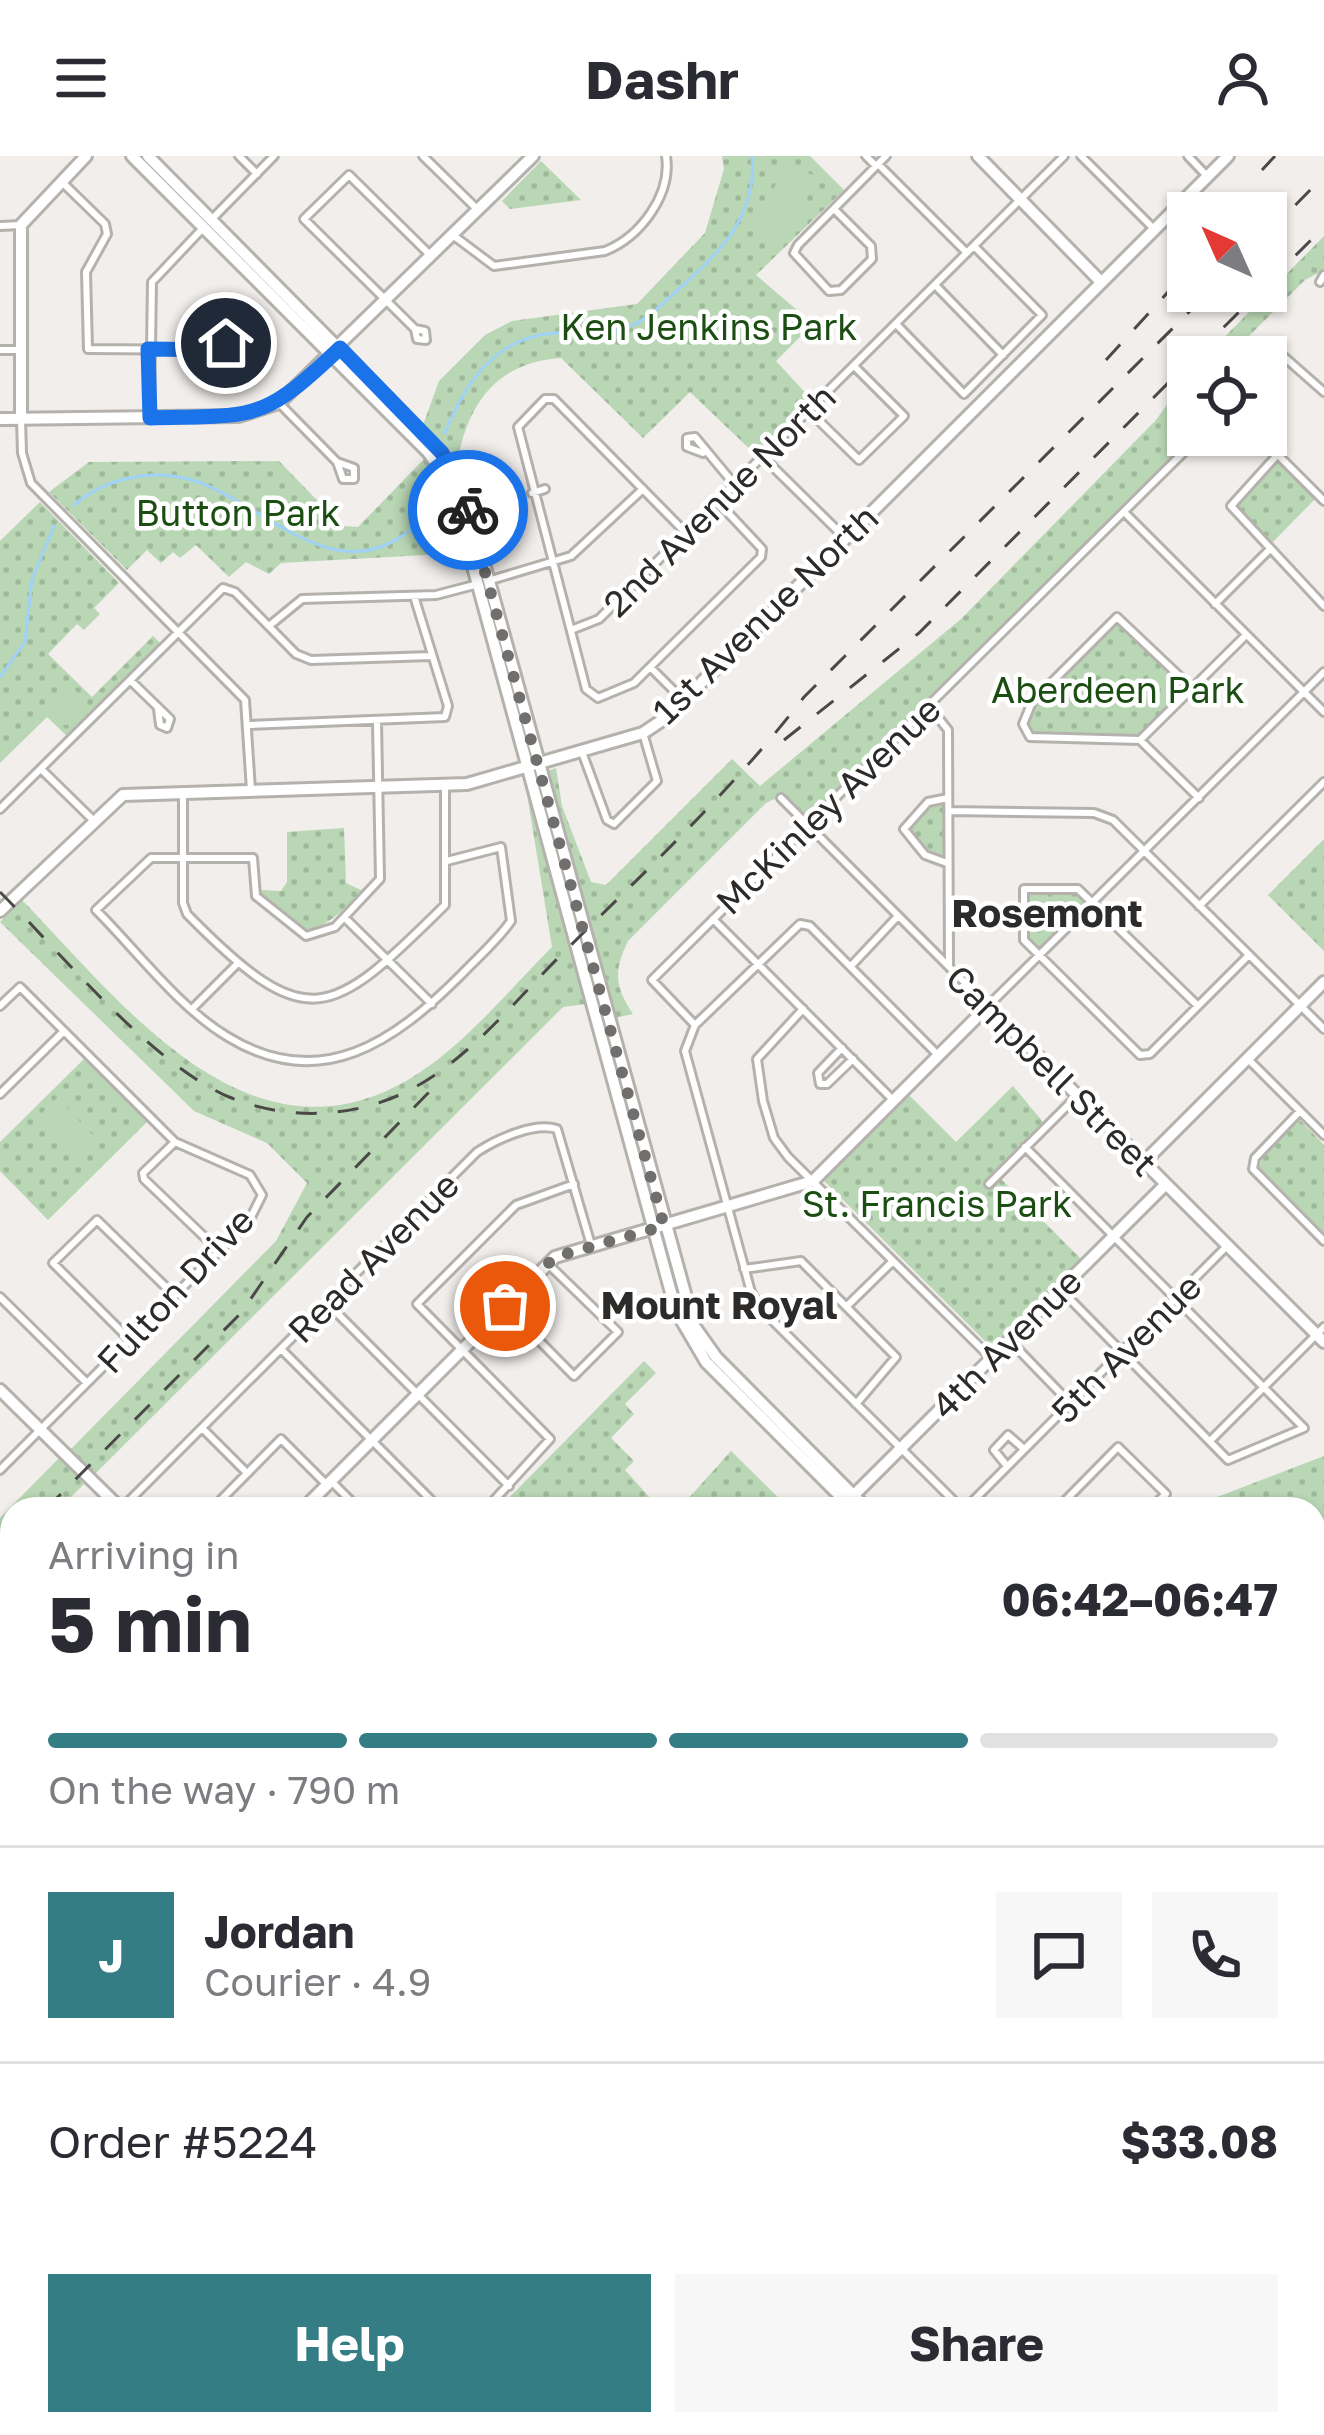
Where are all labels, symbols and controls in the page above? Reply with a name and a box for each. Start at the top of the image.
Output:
icon: menu [48,45,114,111]
icon: person [1210,45,1276,111]
text: Dashr [585,46,739,111]
north arrow [1167,192,1287,312]
map controls [1167,192,1287,456]
pin [175,292,277,394]
park label: Ken Jenkins Park [560,305,858,348]
icon: home [193,310,259,376]
button: locate [1167,336,1287,456]
street label: 2nd Avenue North [594,375,844,625]
courier [408,450,528,570]
icon: bike [435,477,501,543]
park label: Button Park [135,491,341,534]
street label: 1st Avenue North [644,496,886,732]
park label: Aberdeen Park [991,668,1245,711]
street label: McKinley Avenue [707,687,949,923]
district label: Rosemont [951,889,1143,936]
street label: Campbell Street [938,956,1166,1184]
street label: Read Avenue [279,1163,467,1351]
park label: St. Francis Park [802,1182,1072,1225]
street label: Fulton Drive [88,1198,262,1382]
pin [454,1255,556,1357]
street label: 4th Avenue [922,1259,1090,1427]
street label: 5th Avenue [1042,1264,1210,1432]
icon: bag [472,1273,538,1339]
district label: Mount Royal [600,1281,838,1328]
text: Arriving in [48,1531,239,1578]
text: 06:42–06:47 [1001,1572,1278,1626]
text: 5 min [48,1576,252,1669]
text: On the way · 790 m [48,1766,400,1813]
button: chat [996,1892,1122,2018]
button: phone [1152,1892,1278,2018]
text: Jordan [204,1904,355,1958]
text: J [98,1928,124,1982]
text: Courier · 4.9 [204,1958,431,2005]
text: Order #5224 [48,2114,317,2168]
text: $33.08 [1120,2114,1278,2168]
button: Help [48,2274,651,2412]
button: Share [675,2274,1278,2412]

